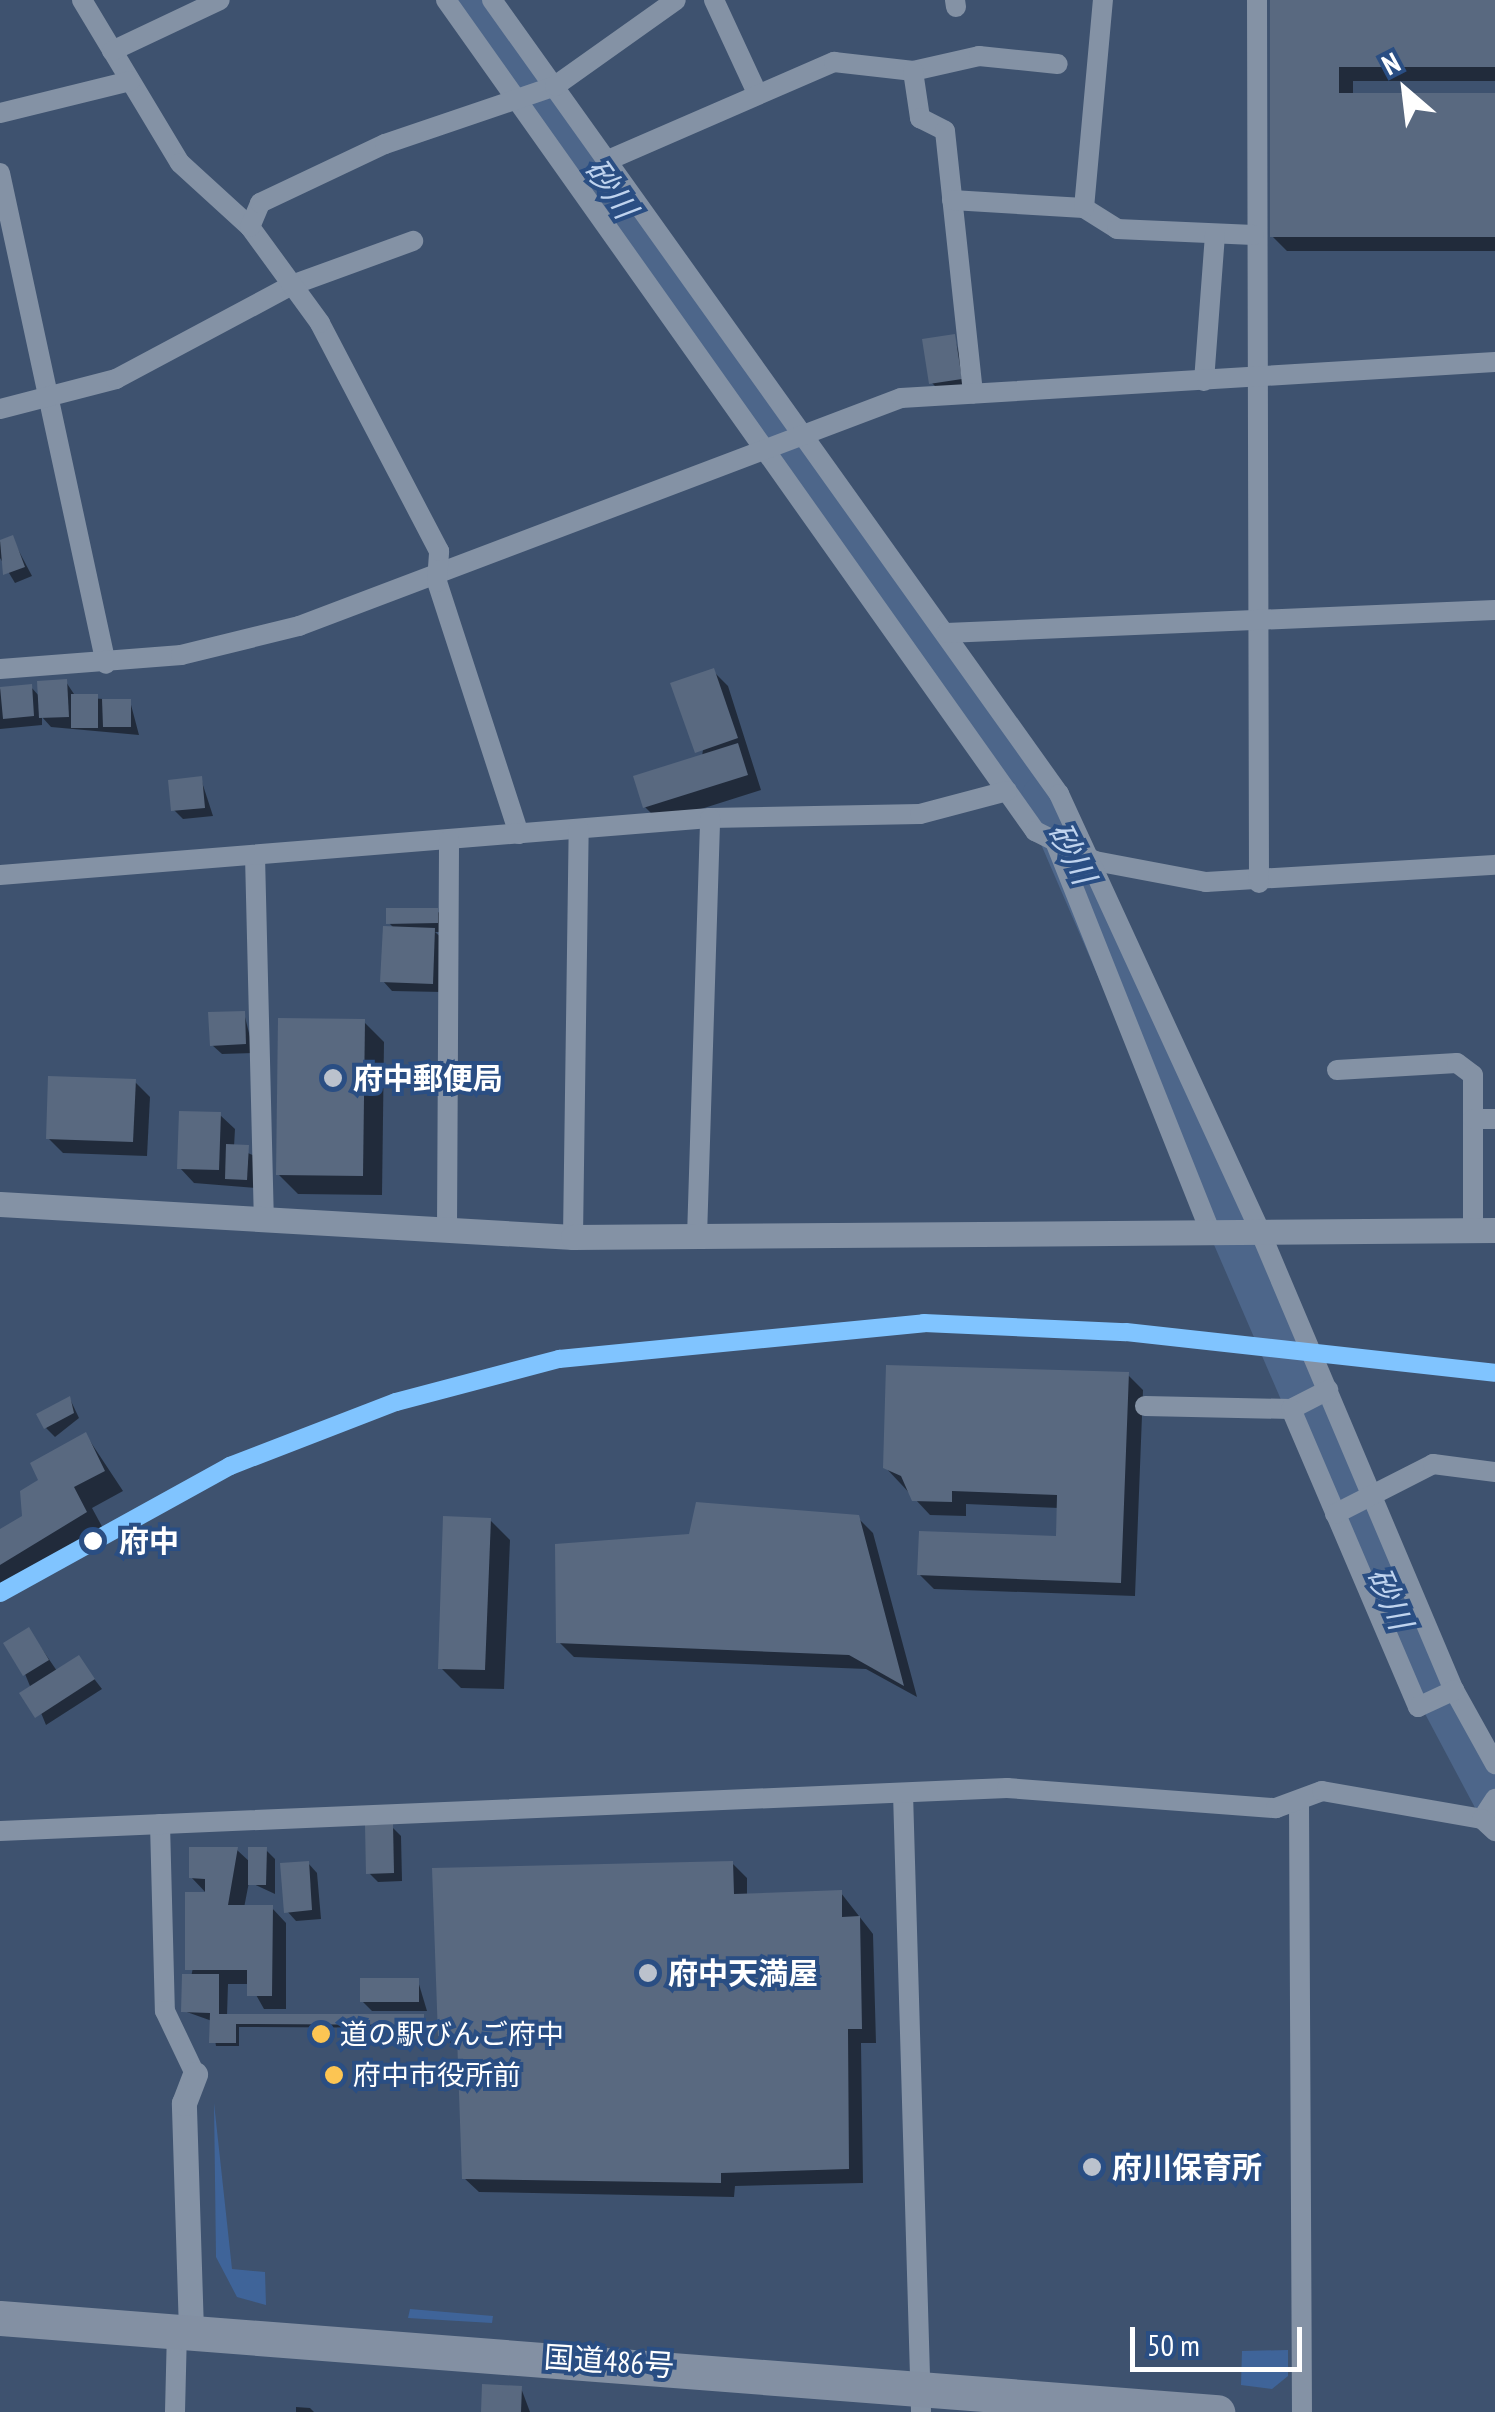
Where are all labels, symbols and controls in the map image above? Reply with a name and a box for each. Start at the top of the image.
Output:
north arrow [1355,40,1455,140]
text: N [1375,43,1406,83]
water label: 砂川 [577,151,645,225]
water label: 砂川 [1040,816,1104,890]
place label: 府中郵便局 [353,1060,503,1096]
marker: 府中郵便局 [322,1067,344,1089]
place label: 府中 [119,1523,179,1559]
marker: 府中 [76,1524,110,1558]
water label: 砂川 [1359,1561,1421,1635]
place label: 府中天満屋 [668,1955,818,1991]
marker: 府中天満屋 [637,1962,659,1984]
place label: 道の駅びんご府中 [340,2017,564,2051]
marker: 道の駅びんご府中 [311,2024,331,2044]
place label: 府中市役所前 [353,2058,521,2092]
marker: 府中市役所前 [324,2065,344,2085]
place label: 府川保育所 [1112,2149,1262,2185]
marker: 府川保育所 [1081,2156,1103,2178]
scale bar [1135,2307,1308,2369]
text: 50 m [1147,2325,1200,2364]
street label: 国道486号 [543,2338,675,2384]

